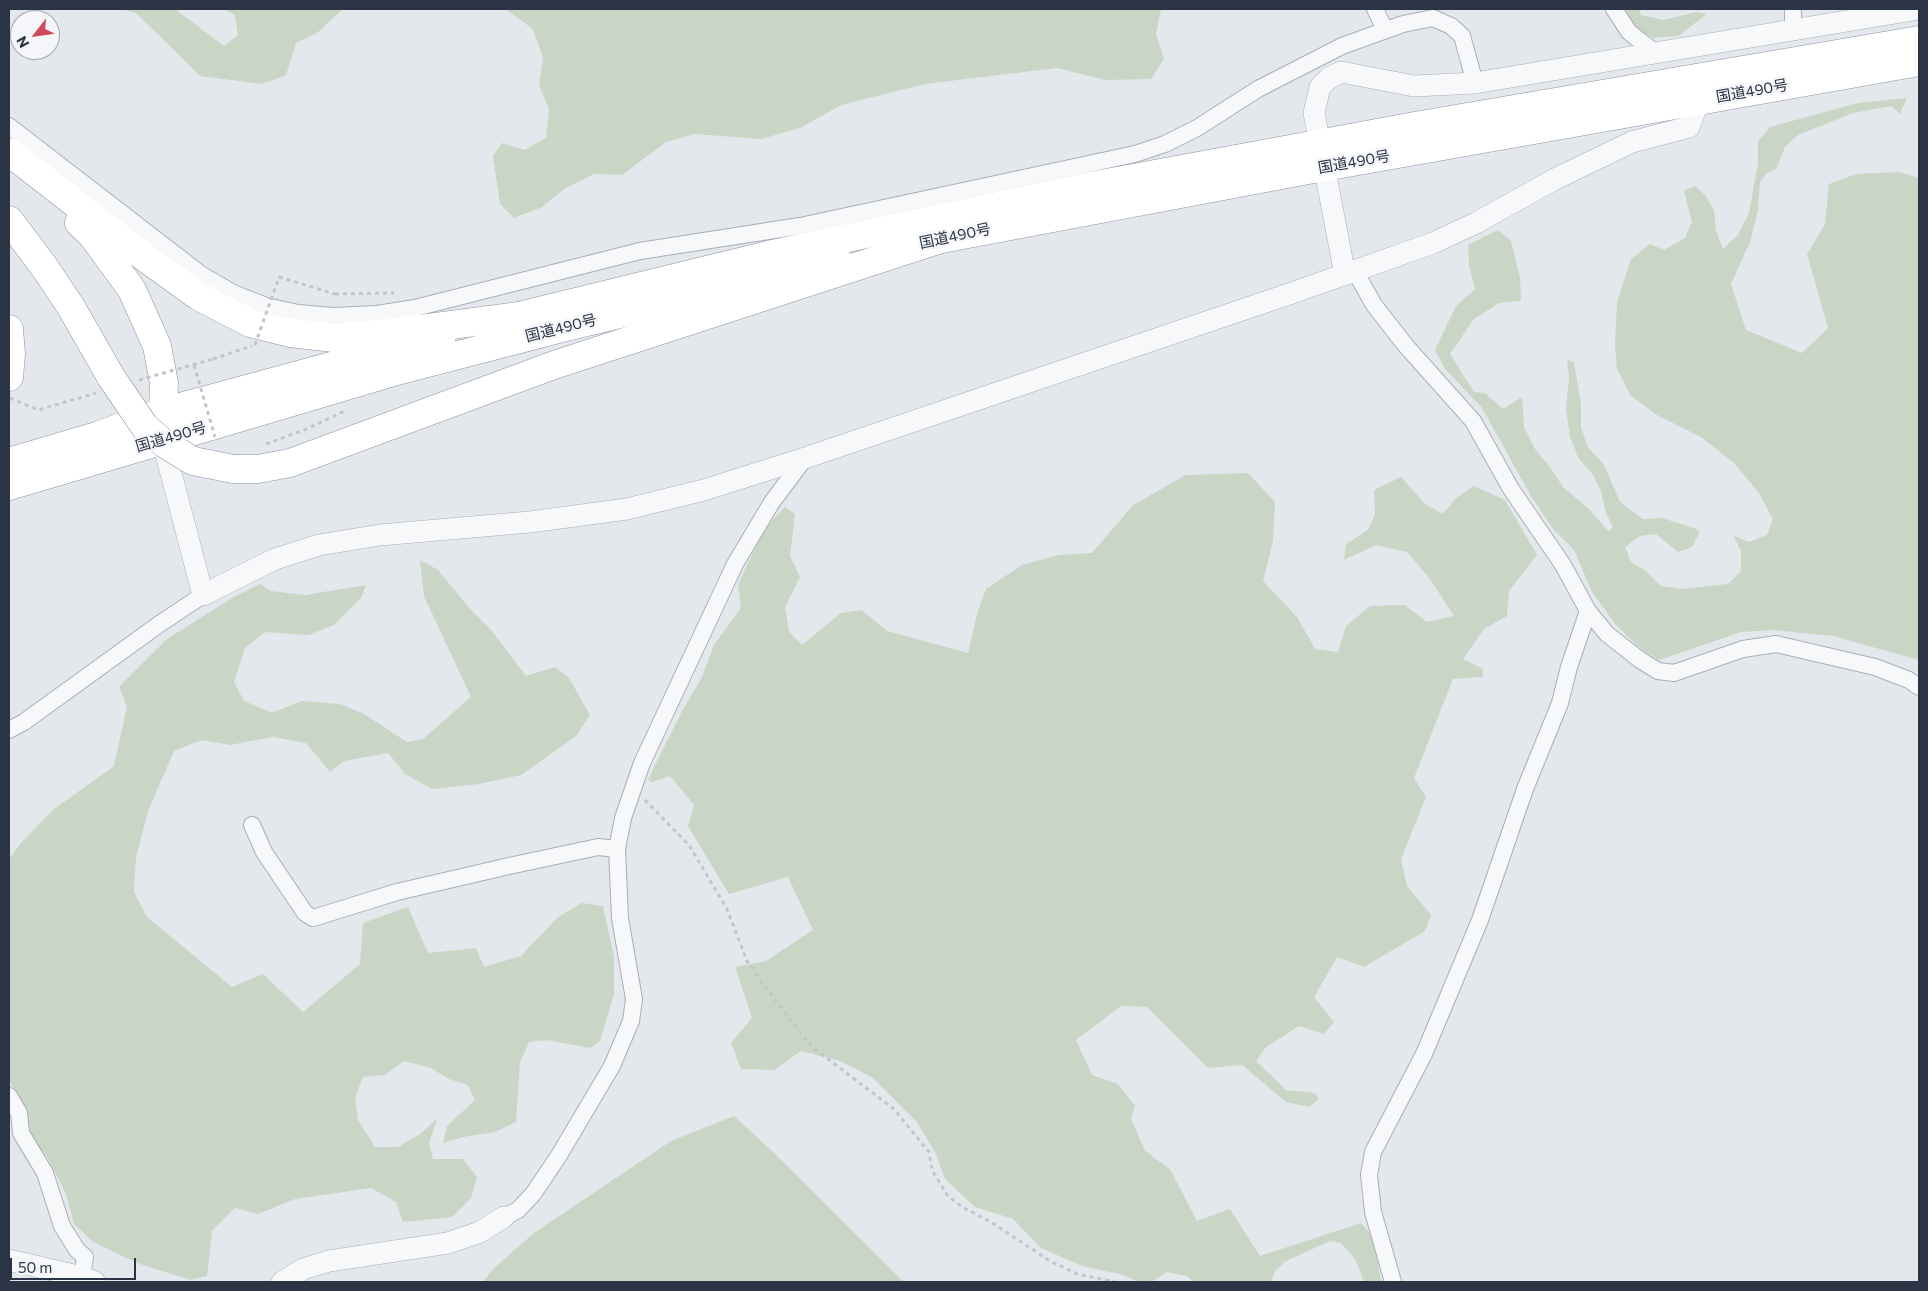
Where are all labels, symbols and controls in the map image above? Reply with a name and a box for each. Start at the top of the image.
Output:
north arrow [10,10,60,60]
text: N [12,33,32,51]
street label: 国道490号 [1715,76,1789,106]
street label: 国道490号 [1317,147,1391,177]
street label: 国道490号 [917,220,993,252]
street label: 国道490号 [523,310,599,346]
street label: 国道490号 [133,418,209,456]
scale bar [12,1248,139,1280]
text: 50 m [18,1258,52,1276]

